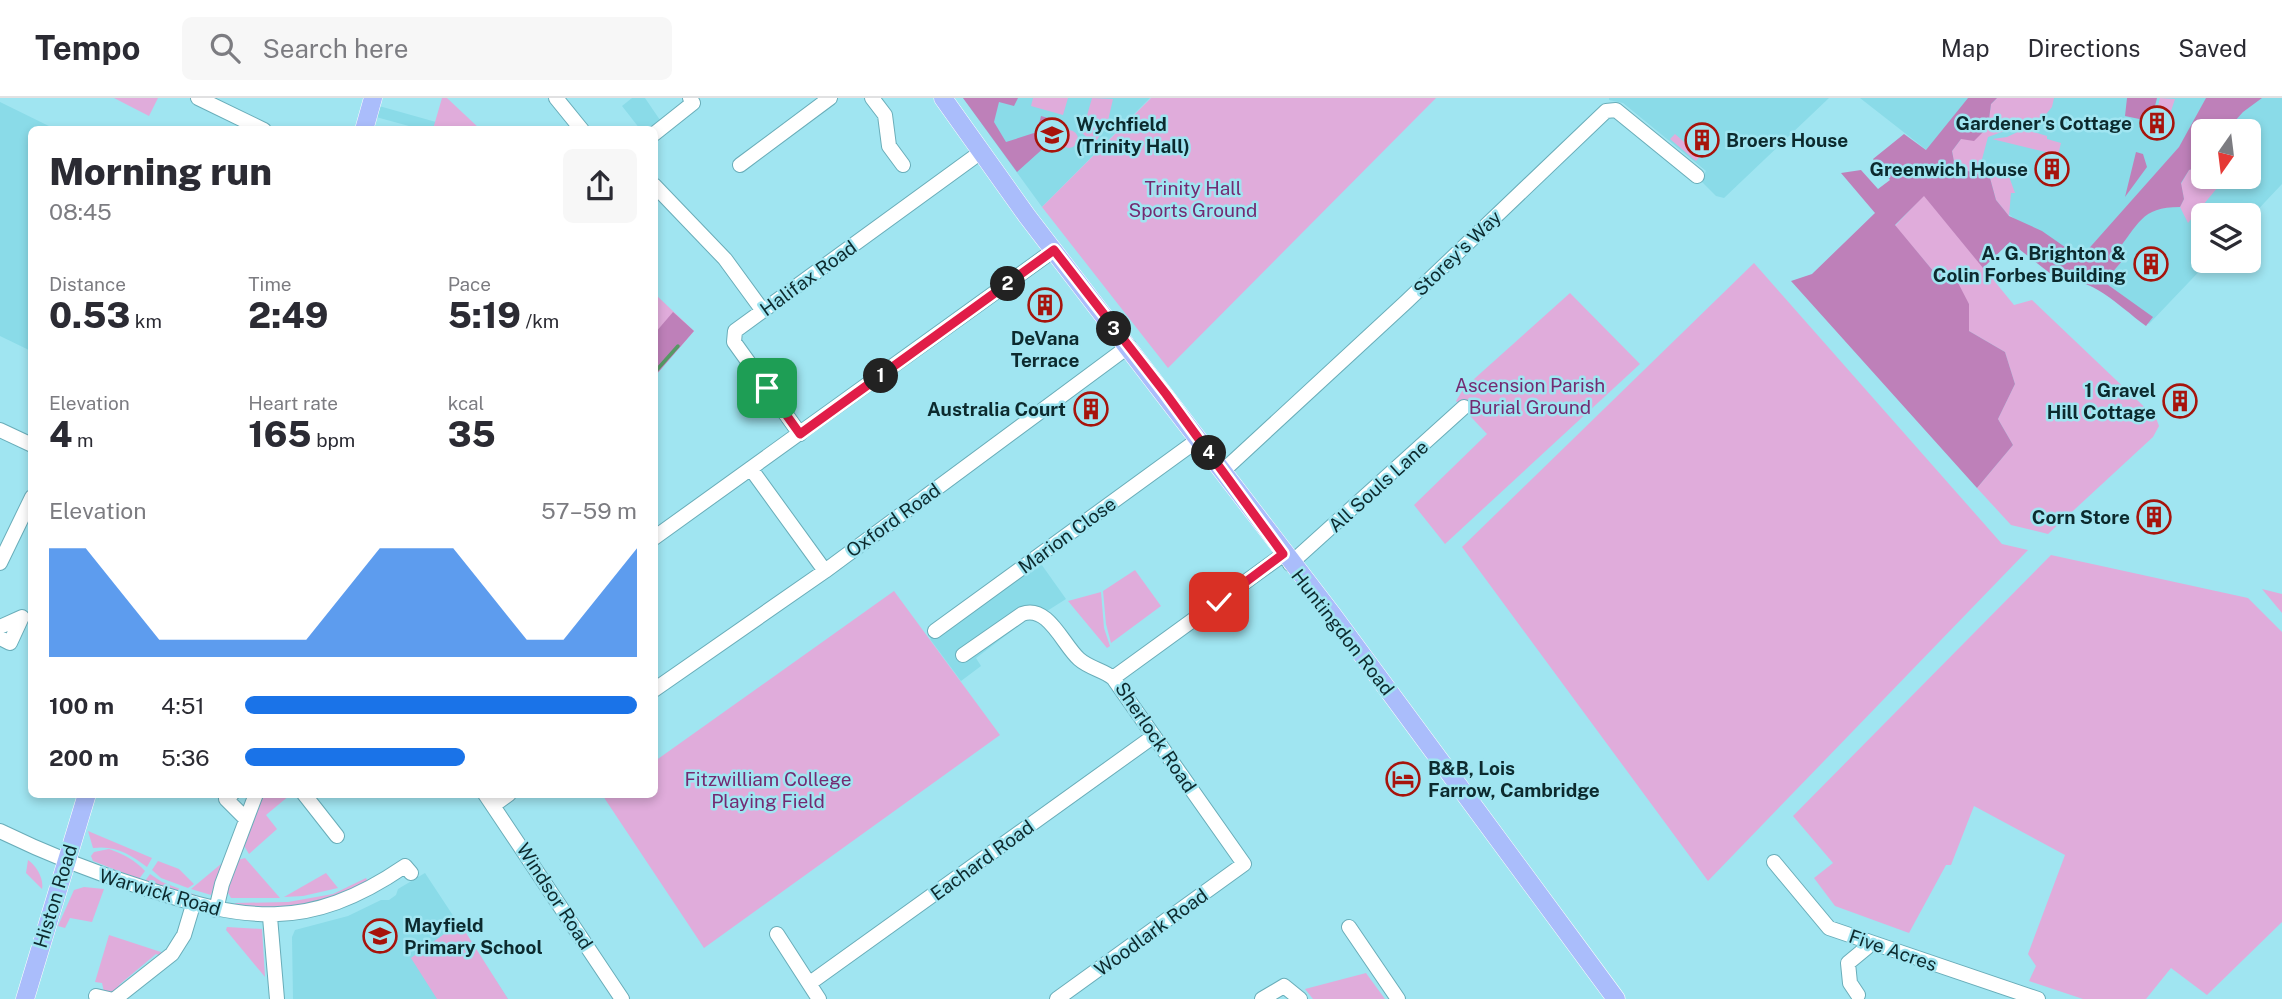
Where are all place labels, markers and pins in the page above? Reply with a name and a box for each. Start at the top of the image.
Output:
building icon: Gardener's Cottage [2138,104,2176,142]
place label: Gardener's Cottage [1956,112,2132,134]
place label: Wychfield (Trinity Hall) [1076,113,1190,157]
school or university icon: Wychfield (Trinity Hall) [1033,116,1071,154]
building icon: Broers House [1683,121,1721,159]
place label: Broers House [1726,129,1848,151]
building icon: Greenwich House [2033,150,2071,188]
place label: Greenwich House [1870,158,2028,180]
place label: A. G. Brighton & Colin Forbes Building [1933,242,2126,286]
building icon: A. G. Brighton & Colin Forbes Building [2132,245,2170,283]
pin: 2 [990,266,1026,302]
building icon: DeVana Terrace [1026,286,1064,324]
pin: 3 [1096,312,1132,346]
place label: DeVana Terrace [1011,327,1079,371]
pin [737,358,797,418]
pin: 1 [864,358,898,394]
place label: 1 Gravel Hill Cottage [2047,379,2156,423]
building icon: 1 Gravel Hill Cottage [2161,382,2199,420]
building icon: Australia Court [1072,390,1110,428]
place label: Australia Court [927,398,1066,420]
pin: 4 [1192,436,1226,470]
building icon: Corn Store [2135,498,2173,536]
place label: Corn Store [2032,506,2130,528]
pin [1189,572,1249,632]
place label: B&B, Lois Farrow, Cambridge [1428,757,1600,801]
hotel icon: B&B, Lois Farrow, Cambridge [1384,760,1422,798]
place label: Mayfield Primary School [404,914,543,958]
school or university icon: Mayfield Primary School [361,917,399,955]

